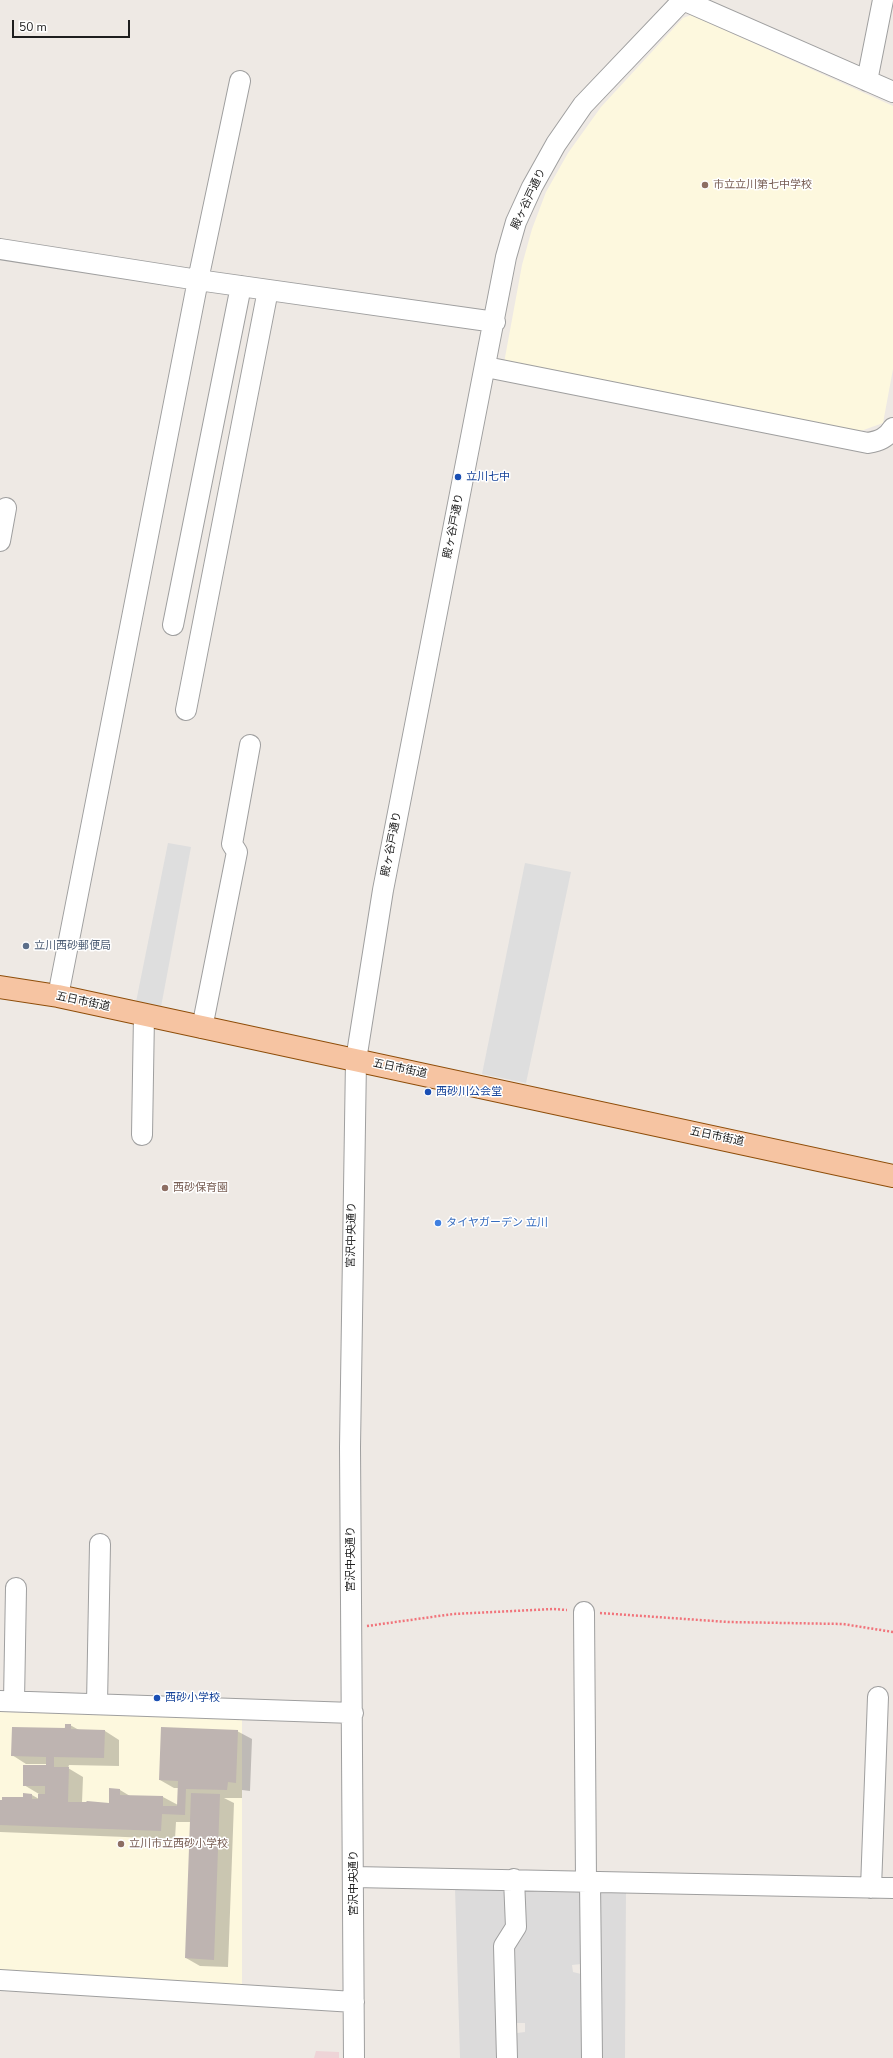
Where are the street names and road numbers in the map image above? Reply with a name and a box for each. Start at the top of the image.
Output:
street label: 殿ヶ谷戸通り [509,166,549,232]
street label: 殿ヶ谷戸通り [441,492,467,560]
street label: 殿ヶ谷戸通り [379,810,405,878]
street label: 五日市街道 [55,990,111,1014]
street label: 五日市街道 [372,1057,428,1081]
street label: 五日市街道 [689,1125,745,1149]
street label: 宮沢中央通り [345,1202,359,1268]
street label: 宮沢中央通り [344,1526,358,1592]
street label: 宮沢中央通り [347,1850,361,1916]

